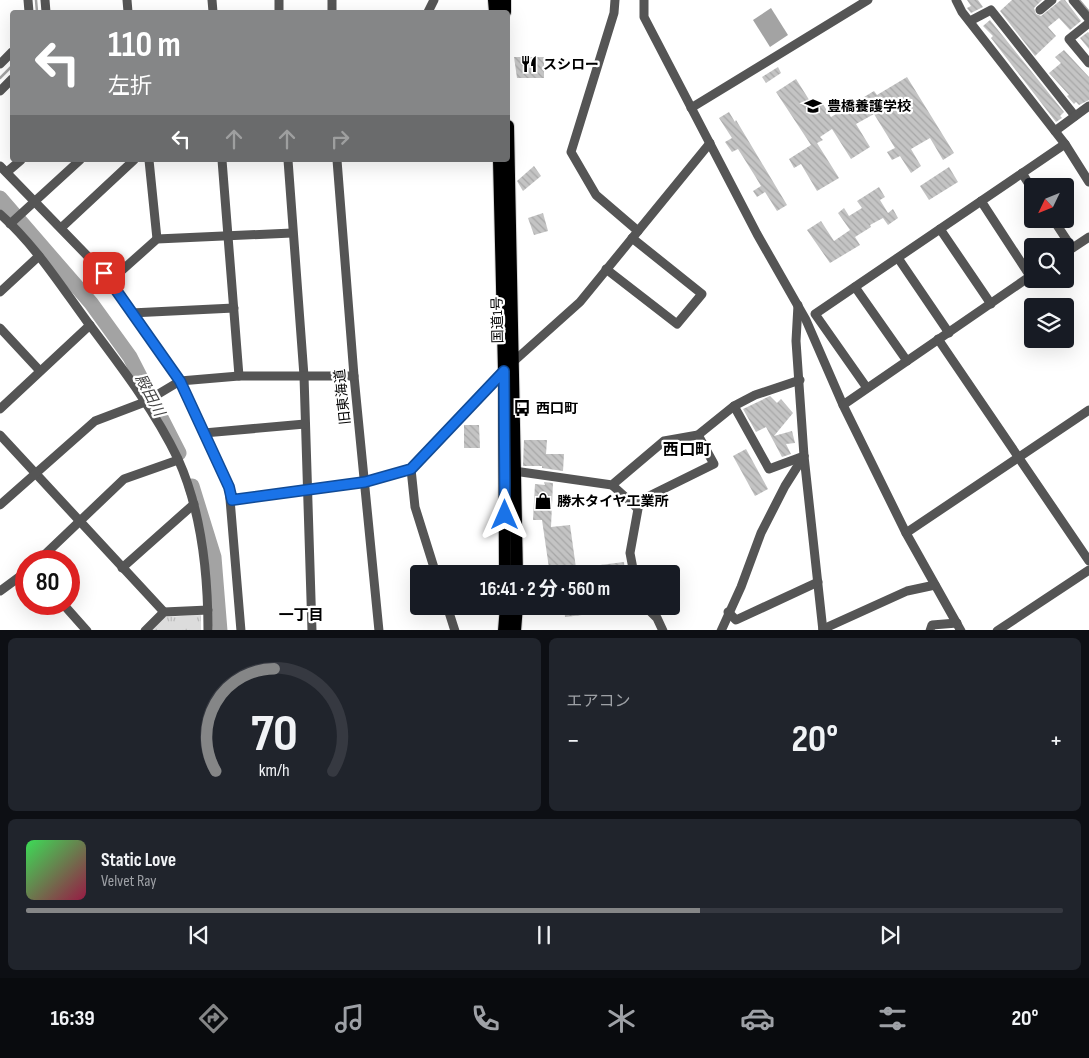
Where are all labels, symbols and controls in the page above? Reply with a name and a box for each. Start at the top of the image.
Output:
text: 110 m [108,24,181,67]
icon: left [25,30,90,95]
restaurant icon: スシロー [519,54,539,74]
place label: スシロー [543,56,599,73]
text: 左折 [108,73,152,100]
school or university icon: 豊橋養護学校 [803,96,823,116]
place label: 豊橋養護学校 [827,98,911,115]
icon: left [167,125,195,153]
icon: ahead [220,125,248,153]
icon: ahead [273,125,301,153]
icon: right [326,125,354,153]
north arrow [1024,178,1074,228]
map controls [1024,178,1074,348]
button: search [1024,238,1074,288]
pin [83,252,125,294]
icon: arrive [90,259,118,287]
street label: 国道1号 [489,296,506,344]
button: layers [1024,298,1074,348]
street label: 旧東海道 [331,368,354,426]
water label: 殿田川 [131,371,169,421]
bus stop icon: 西口町 [512,398,532,418]
place label: 西口町 [536,400,578,417]
district label: 西口町 [663,441,711,460]
position arrow [478,488,530,540]
shop icon: 勝木タイヤ工業所 [533,491,553,511]
place label: 勝木タイヤ工業所 [557,493,669,510]
speed limit sign: 80 [15,550,80,615]
text: 16:41 · 2 分 · 560 m [480,578,610,601]
district label: 一丁目 [278,606,324,625]
text: エアコン [567,692,631,711]
text: 70 [251,703,298,766]
text: 20° [791,717,838,762]
text: − [567,724,580,757]
text: + [1049,724,1063,757]
text: km/h [259,760,290,781]
text: Static Love [101,849,176,872]
text: Velvet Ray [101,872,156,891]
icon: previous [185,921,213,949]
icon: pause [530,921,558,949]
icon: next [876,921,904,949]
icon: directions [196,1001,231,1036]
icon: music [332,1001,367,1036]
icon: phone [468,1001,503,1036]
icon: climate [604,1001,639,1036]
icon: car [740,1001,775,1036]
icon: filters [875,1001,910,1036]
text: 16:39 [50,1005,95,1032]
text: 20° [1011,1005,1038,1032]

